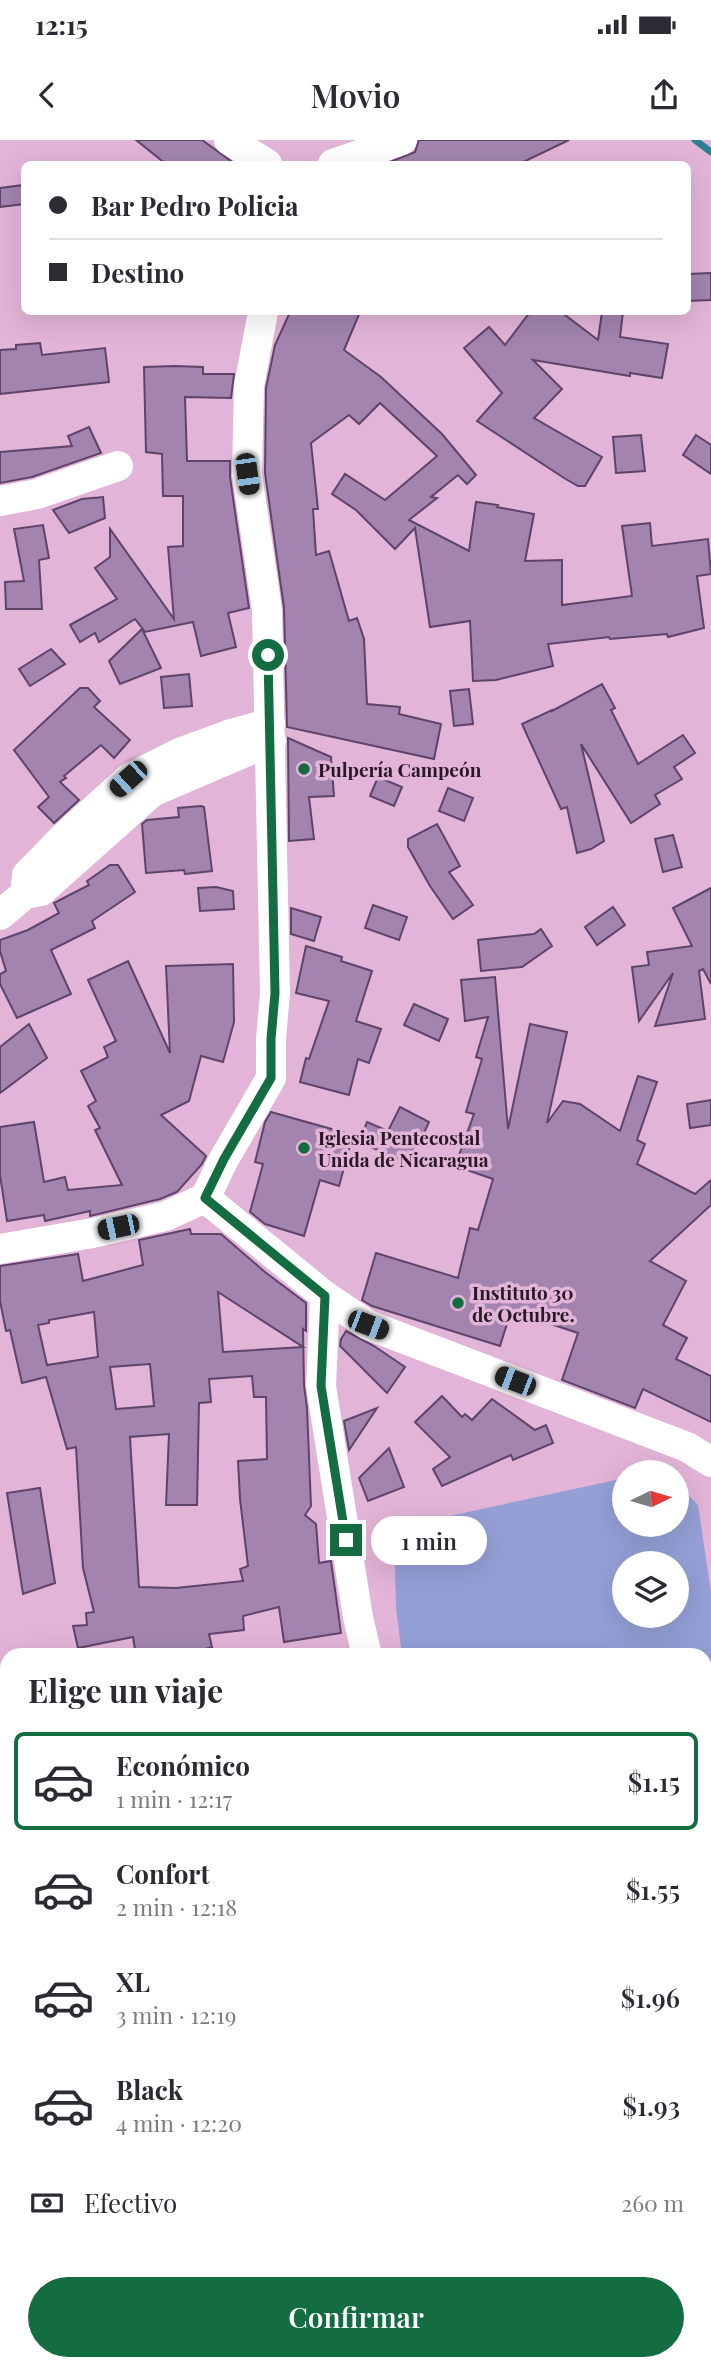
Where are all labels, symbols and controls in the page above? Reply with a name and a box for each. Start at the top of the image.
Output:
text: 12:15 [35,7,88,42]
text: Movio [311,73,400,116]
icon: back [28,76,66,114]
icon: share [645,76,683,114]
text: Bar Pedro Policia [91,188,299,223]
text: Destino [91,255,184,290]
car [234,452,261,496]
route start [252,639,284,671]
place label: Pulpería Campeón [318,756,482,782]
car [106,757,151,801]
marker: Pulpería Campeón [296,761,312,777]
place label: Iglesia Pentecostal Unida de Nicaragua [318,1124,489,1172]
marker: Iglesia Pentecostal Unida de Nicaragua [296,1140,312,1156]
car [96,1212,141,1242]
place label: Instituto 30 de Octubre. [472,1279,575,1327]
marker: Instituto 30 de Octubre. [450,1295,466,1311]
car [345,1308,392,1342]
car [492,1364,539,1398]
north arrow [612,1460,690,1536]
map controls [612,1460,689,1628]
callout: 1 min [370,1516,486,1564]
route end [330,1524,362,1556]
text: 1 min [401,1525,457,1556]
button: layers [612,1551,689,1628]
text: Elige un viaje [28,1668,223,1711]
text: Económico [116,1748,250,1783]
icon: car [32,1750,95,1813]
text: $1.15 [628,1764,680,1799]
text: 1 min · 12:17 [116,1783,232,1814]
text: Confort [116,1856,210,1891]
icon: car [32,1858,95,1921]
text: $1.55 [626,1872,680,1907]
text: 2 min · 12:18 [116,1891,237,1922]
text: XL [116,1964,150,1999]
icon: car [32,1966,95,2029]
text: $1.96 [621,1980,680,2015]
text: 3 min · 12:19 [116,1999,236,2030]
text: Black [116,2072,183,2107]
icon: car [32,2074,95,2137]
text: $1.93 [623,2088,680,2123]
text: 4 min · 12:20 [116,2107,242,2138]
icon: cash [28,2184,66,2222]
text: Efectivo [84,2185,177,2220]
text: 260 m [621,2187,684,2218]
button: Confirmar [28,2277,684,2357]

